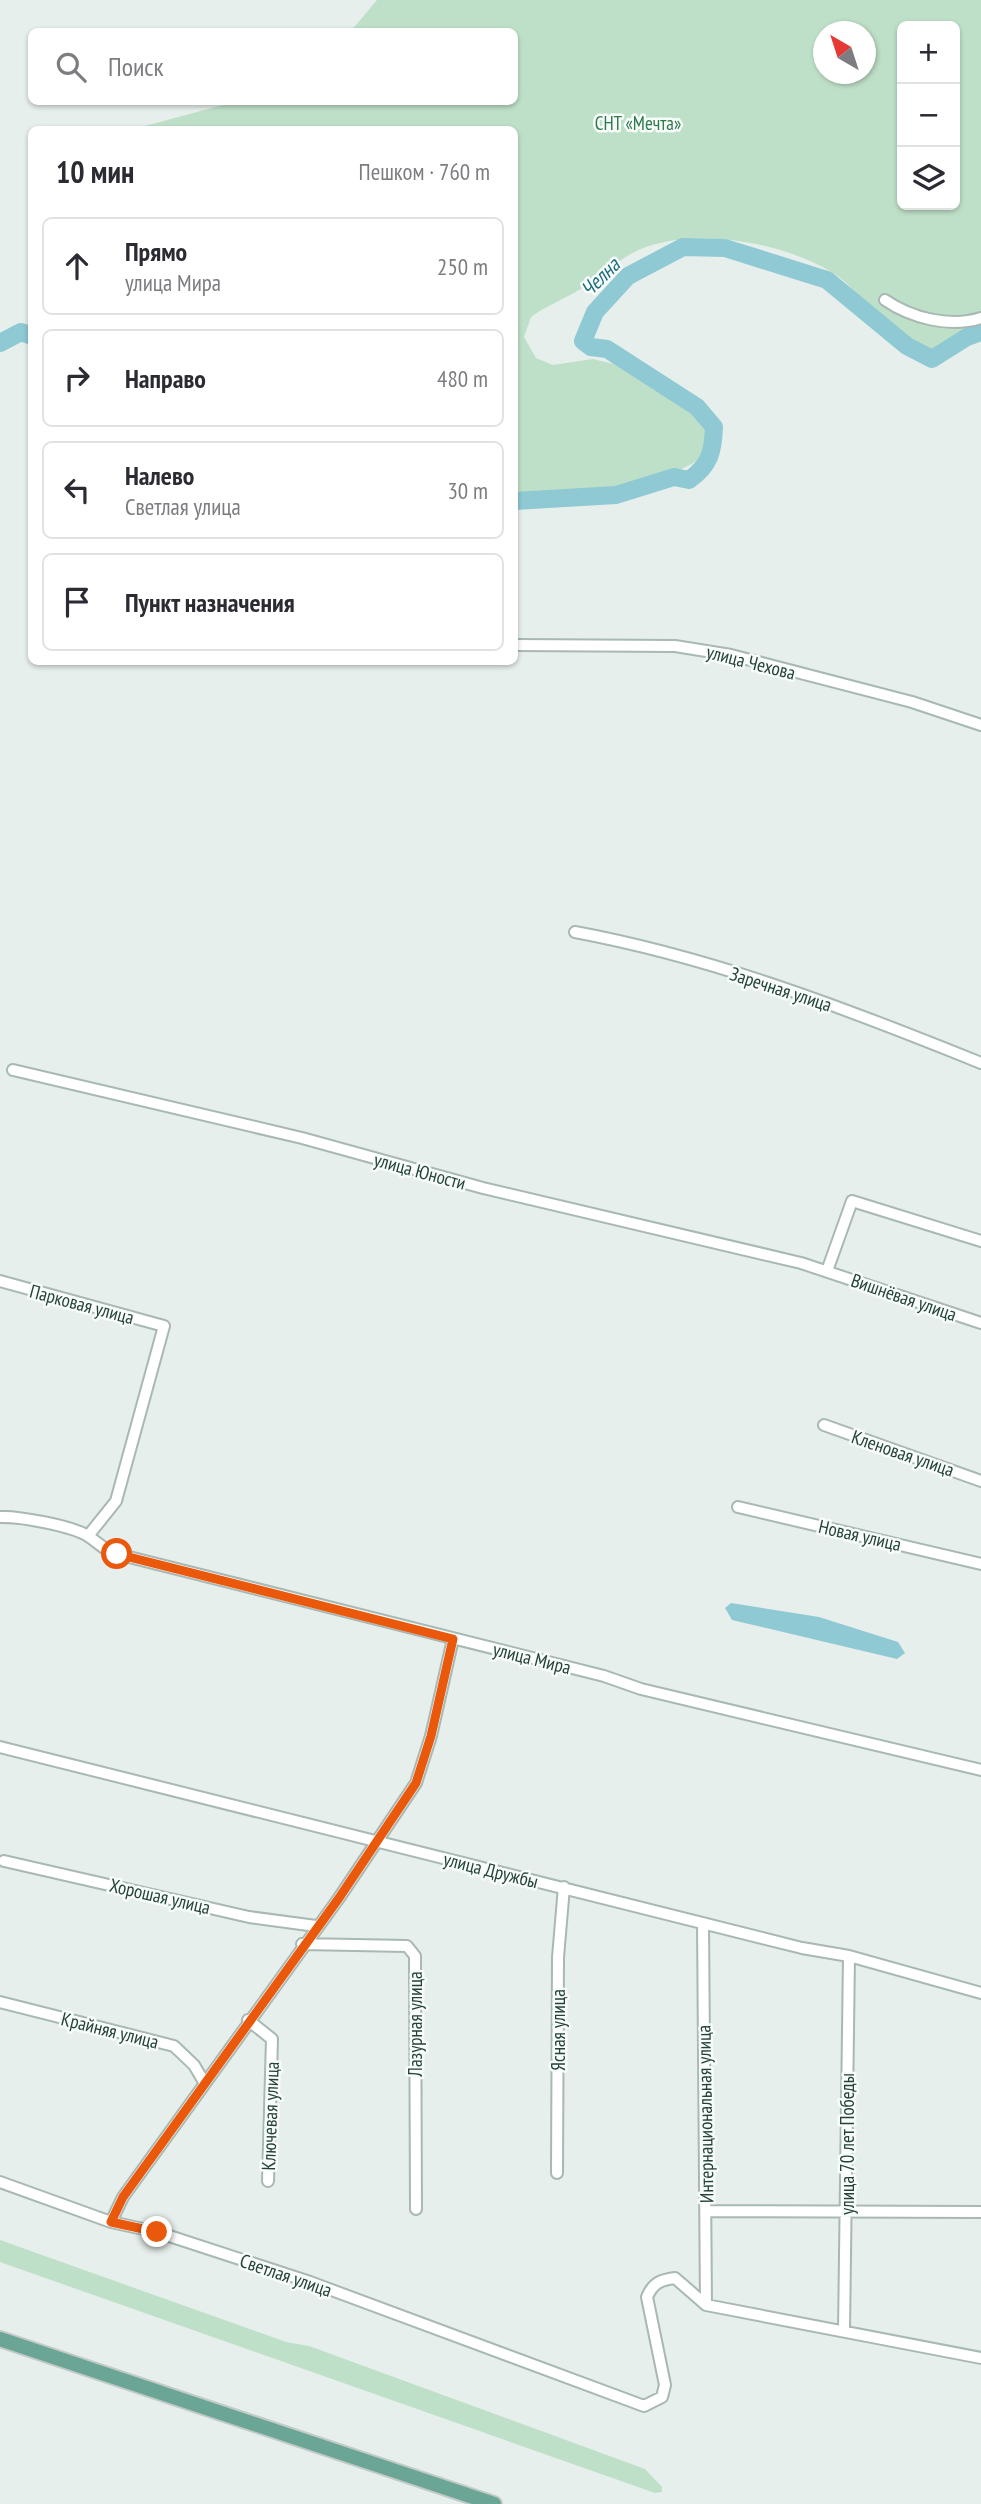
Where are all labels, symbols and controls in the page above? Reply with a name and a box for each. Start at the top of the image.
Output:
north arrow [813,21,876,84]
map controls [897,21,960,210]
button: + [897,21,960,84]
search box [28,28,518,105]
icon: search [52,48,90,86]
text: Поиск [108,50,164,83]
button: − [897,84,960,147]
park label: СНТ «Мечта» [595,111,681,135]
button: layers [897,147,960,210]
text: 10 мин [56,152,134,191]
text: Пешком · 760 m [359,157,490,186]
text: Прямо [125,235,187,268]
icon: ahead [58,247,96,285]
water label: Челна [575,251,626,302]
text: 250 m [437,252,488,281]
text: улица Мира [125,268,221,297]
icon: right [58,359,96,397]
text: Направо [125,362,206,395]
text: 480 m [437,364,488,393]
text: Налево [125,459,194,492]
icon: left [58,471,96,509]
text: 30 m [447,476,488,505]
text: Светлая улица [125,492,241,521]
icon: arrive [58,583,96,621]
text: Пункт назначения [125,586,295,619]
street label: улица Чехова [704,639,798,685]
street label: Заречная улица [727,961,835,1017]
street label: улица Юности [371,1147,469,1195]
street label: Вишнёвая улица [848,1268,960,1326]
street label: Парковая улица [27,1279,137,1329]
street label: Кленовая улица [849,1424,957,1482]
street label: Новая улица [816,1514,904,1556]
route start [101,1538,132,1569]
street label: улица Мира [491,1637,573,1679]
street label: улица Дружбы [441,1847,541,1893]
street label: Хорошая улица [107,1873,213,1919]
street label: Лазурная улица [403,1971,427,2078]
street label: Ясная улица [546,1989,570,2071]
street label: Крайняя улица [59,2006,161,2054]
street label: Интернациональная улица [691,2025,719,2203]
street label: Ключевая улица [256,2061,284,2171]
street label: улица 70 лет Победы [835,2073,859,2215]
route end [141,2216,172,2247]
street label: Светлая улица [237,2248,335,2302]

